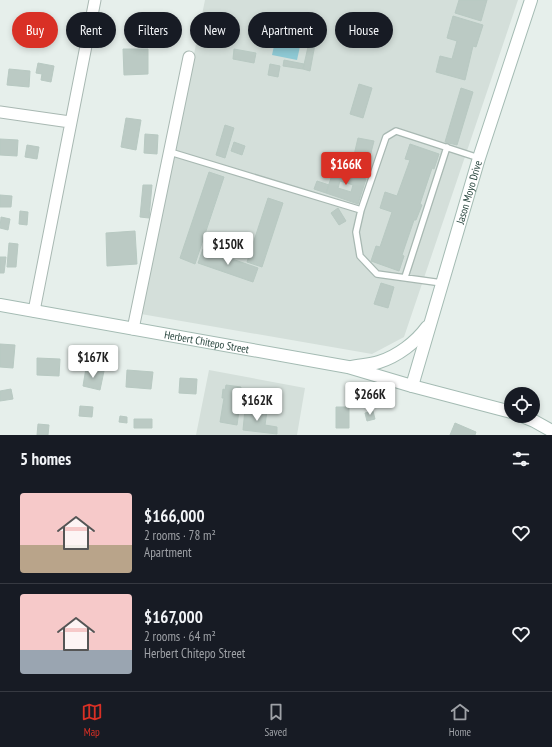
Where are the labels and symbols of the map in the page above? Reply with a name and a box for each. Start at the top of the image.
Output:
pin: $166K [318,152,374,186]
street label: Jason Moyo Drive [453,158,485,227]
pin: $150K [200,232,256,266]
street label: Herbert Chitepo Street [163,327,250,356]
pin: $167K [65,345,121,379]
pin: $266K [342,382,398,416]
pin: $162K [229,388,285,422]

